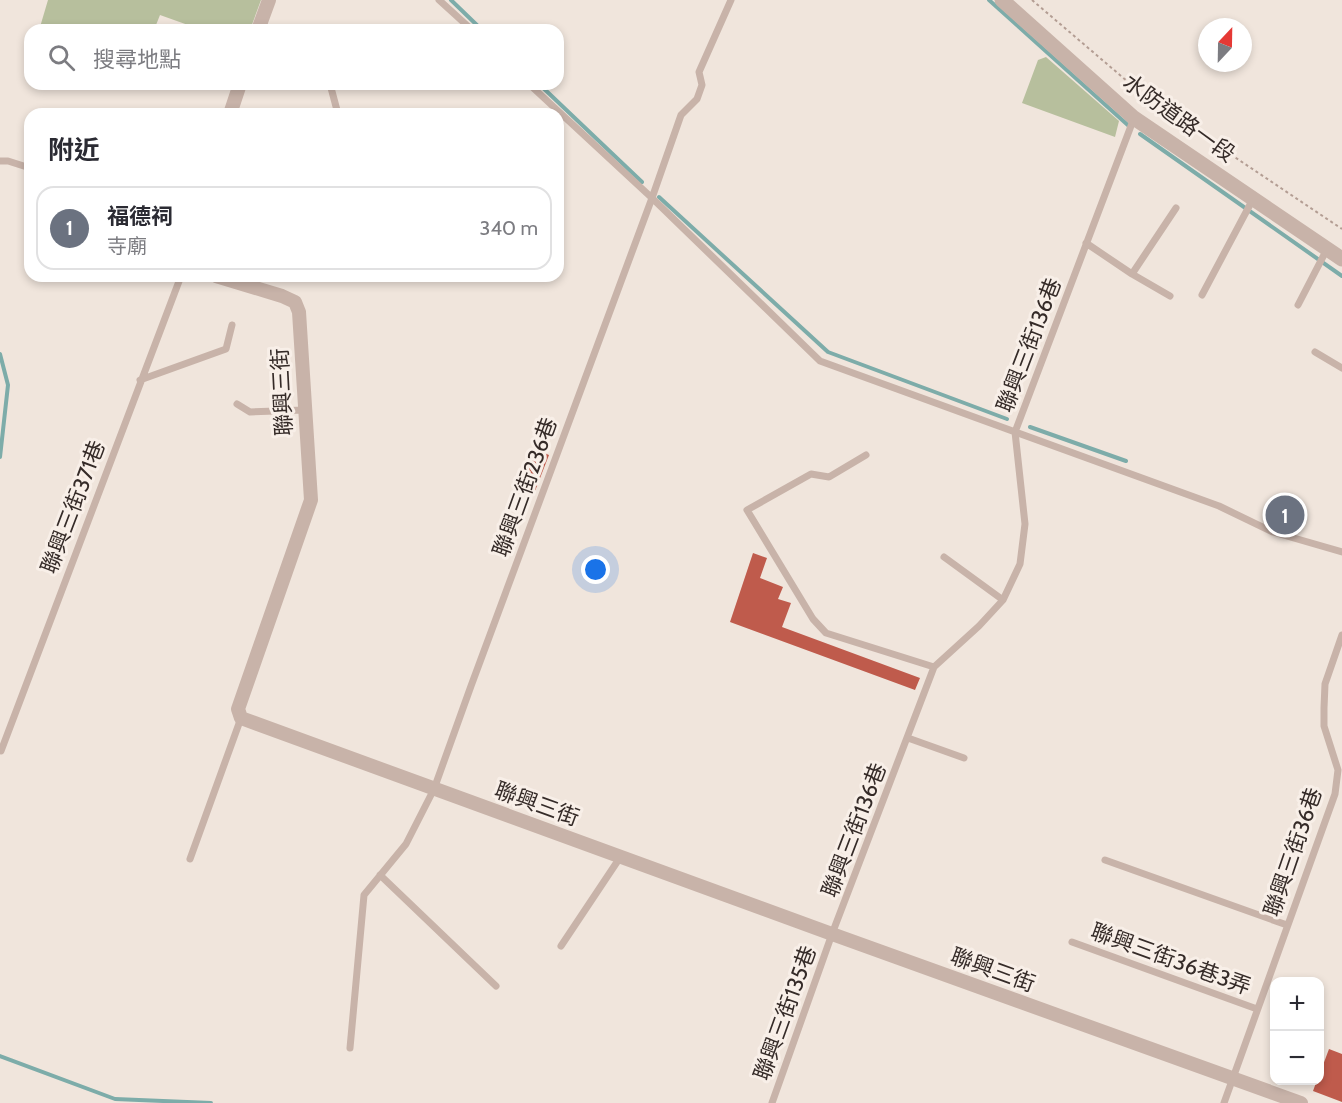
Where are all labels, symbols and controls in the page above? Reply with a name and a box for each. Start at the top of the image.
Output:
north arrow [1198,18,1252,72]
search box [24,24,564,90]
icon: search [45,41,78,74]
text: 搜尋地點 [93,46,181,73]
street label: 水防道路一段 [1118,68,1240,168]
text: 附近 [48,134,100,166]
text: 福德祠 [107,203,173,230]
text: 1 [66,216,73,240]
text: 340 m [480,216,538,240]
text: 寺廟 [107,234,147,258]
street label: 聯興三街136巷 [991,274,1067,416]
street label: 聯興三街 [266,347,298,437]
street label: 聯興三街236巷 [487,414,563,560]
street label: 聯興三街371巷 [35,437,111,577]
pin: 1 [1266,492,1304,538]
your location [581,555,610,584]
street label: 聯興三街136巷 [816,759,892,901]
street label: 聯興三街 [491,776,583,832]
street label: 聯興三街36巷 [1258,784,1328,920]
street label: 聯興三街36巷3弄 [1087,918,1255,1000]
street label: 聯興三街135巷 [748,942,822,1084]
street label: 聯興三街 [947,942,1039,998]
map controls [1270,977,1324,1085]
button: + [1270,977,1324,1031]
button: − [1270,1031,1324,1085]

